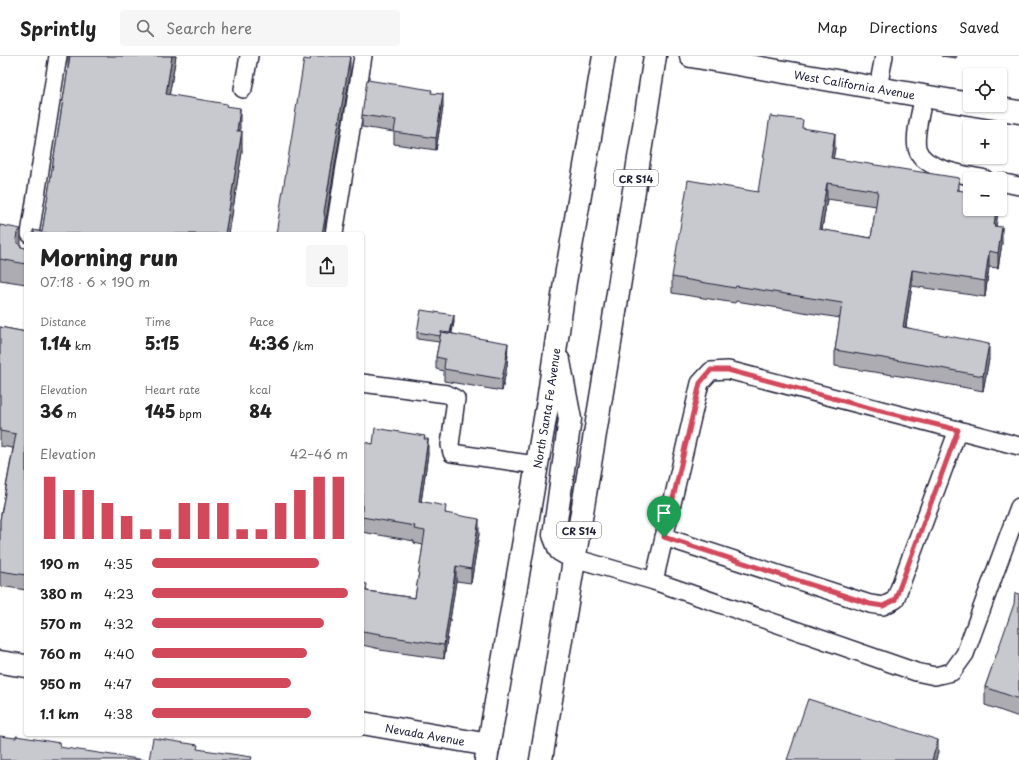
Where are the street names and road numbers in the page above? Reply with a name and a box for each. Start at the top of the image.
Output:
street label: West California Avenue [793,65,917,103]
road number: CR S14 [614,170,658,186]
street label: North Santa Fe Avenue [528,347,564,470]
road number: CR S14 [557,522,601,538]
street label: Nevada Avenue [384,719,466,749]

